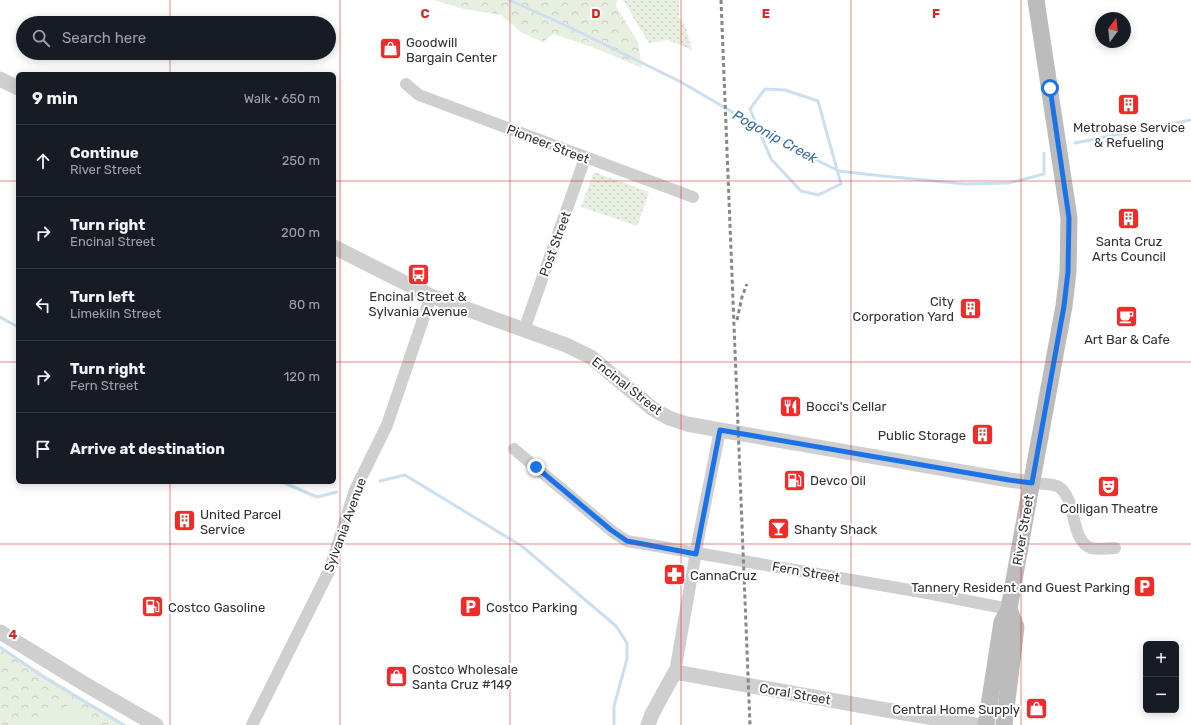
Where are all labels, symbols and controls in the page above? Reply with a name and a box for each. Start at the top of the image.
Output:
text: C [420,6,430,21]
text: D [591,6,601,21]
text: E [762,6,770,21]
text: F [932,6,940,21]
north arrow [1095,12,1131,48]
search box [16,16,336,60]
icon: search [30,27,52,49]
text: Search here [62,29,146,47]
place label: Goodwill Bargain Center [406,35,497,66]
shop icon: Goodwill Bargain Center [378,36,404,62]
route start [1041,79,1059,97]
text: 9 min [32,88,78,108]
text: Walk · 650 m [244,91,320,106]
building icon: Metrobase Service & Refueling [1116,92,1142,118]
water label: Pogonip Creek [730,107,821,168]
place label: Metrobase Service & Refueling [1073,120,1185,151]
street label: Pioneer Street [505,121,591,167]
text: Continue [70,144,139,162]
icon: ahead [32,150,54,172]
text: 250 m [282,153,320,168]
text: River Street [70,162,141,177]
building icon: Santa Cruz Arts Council [1116,206,1142,232]
street label: Post Street [536,209,574,279]
text: Turn right [70,216,145,234]
icon: right [32,222,54,244]
text: 200 m [281,225,320,240]
text: Encinal Street [70,234,155,249]
place label: Santa Cruz Arts Council [1092,234,1166,264]
bus stop icon: Encinal Street & Sylvania Avenue [405,261,431,287]
text: Turn left [70,288,135,306]
place label: Encinal Street & Sylvania Avenue [368,289,468,319]
icon: left [32,294,54,316]
place label: City Corporation Yard [853,294,954,324]
building icon: City Corporation Yard [957,295,983,321]
text: 80 m [289,297,320,312]
cafe icon: Art Bar & Cafe [1114,304,1140,330]
text: Limekiln Street [70,306,161,321]
place label: Art Bar & Cafe [1084,332,1170,347]
street label: Encinal Street [589,354,665,418]
text: Turn right [70,360,145,378]
icon: right [32,366,54,388]
text: 120 m [284,369,320,384]
text: Fern Street [70,378,138,393]
restaurant icon: Bocci's Cellar [777,393,803,419]
place label: Bocci's Cellar [806,399,886,414]
building icon: Public Storage [969,422,995,448]
place label: Public Storage [878,428,966,444]
icon: arrive [32,438,54,460]
text: Arrive at destination [70,440,225,458]
route end [527,458,545,476]
fuel station icon: Devco Oil [782,467,808,493]
place label: Devco Oil [810,473,866,488]
theatre icon: Colligan Theatre [1096,473,1122,499]
street label: Sylvania Avenue [321,476,369,574]
street label: River Street [1009,494,1037,566]
place label: Colligan Theatre [1060,501,1158,517]
place label: United Parcel Service [200,507,281,537]
building icon: United Parcel Service [172,508,198,534]
bar icon: Shanty Shack [765,516,791,542]
place label: Shanty Shack [794,522,877,537]
street label: Fern Street [771,559,841,585]
pharmacy icon: CannaCruz [662,562,688,588]
place label: CannaCruz [690,568,757,583]
parking icon: Tannery Resident and Guest Parking [1132,574,1158,600]
place label: Tannery Resident and Guest Parking [911,580,1130,596]
fuel station icon: Costco Gasoline [139,594,165,620]
parking icon: Costco Parking [457,594,483,620]
place label: Costco Gasoline [168,600,265,615]
place label: Costco Parking [486,600,577,616]
text: 4 [9,627,18,642]
map controls [1143,641,1179,713]
button: + [1143,641,1179,677]
place label: Costco Wholesale Santa Cruz #149 [412,662,518,692]
shop icon: Costco Wholesale Santa Cruz #149 [384,663,410,689]
button: − [1143,677,1179,713]
street label: Coral Street [758,680,832,708]
shop icon: Central Home Supply [1023,696,1049,722]
place label: Central Home Supply [892,702,1020,717]

